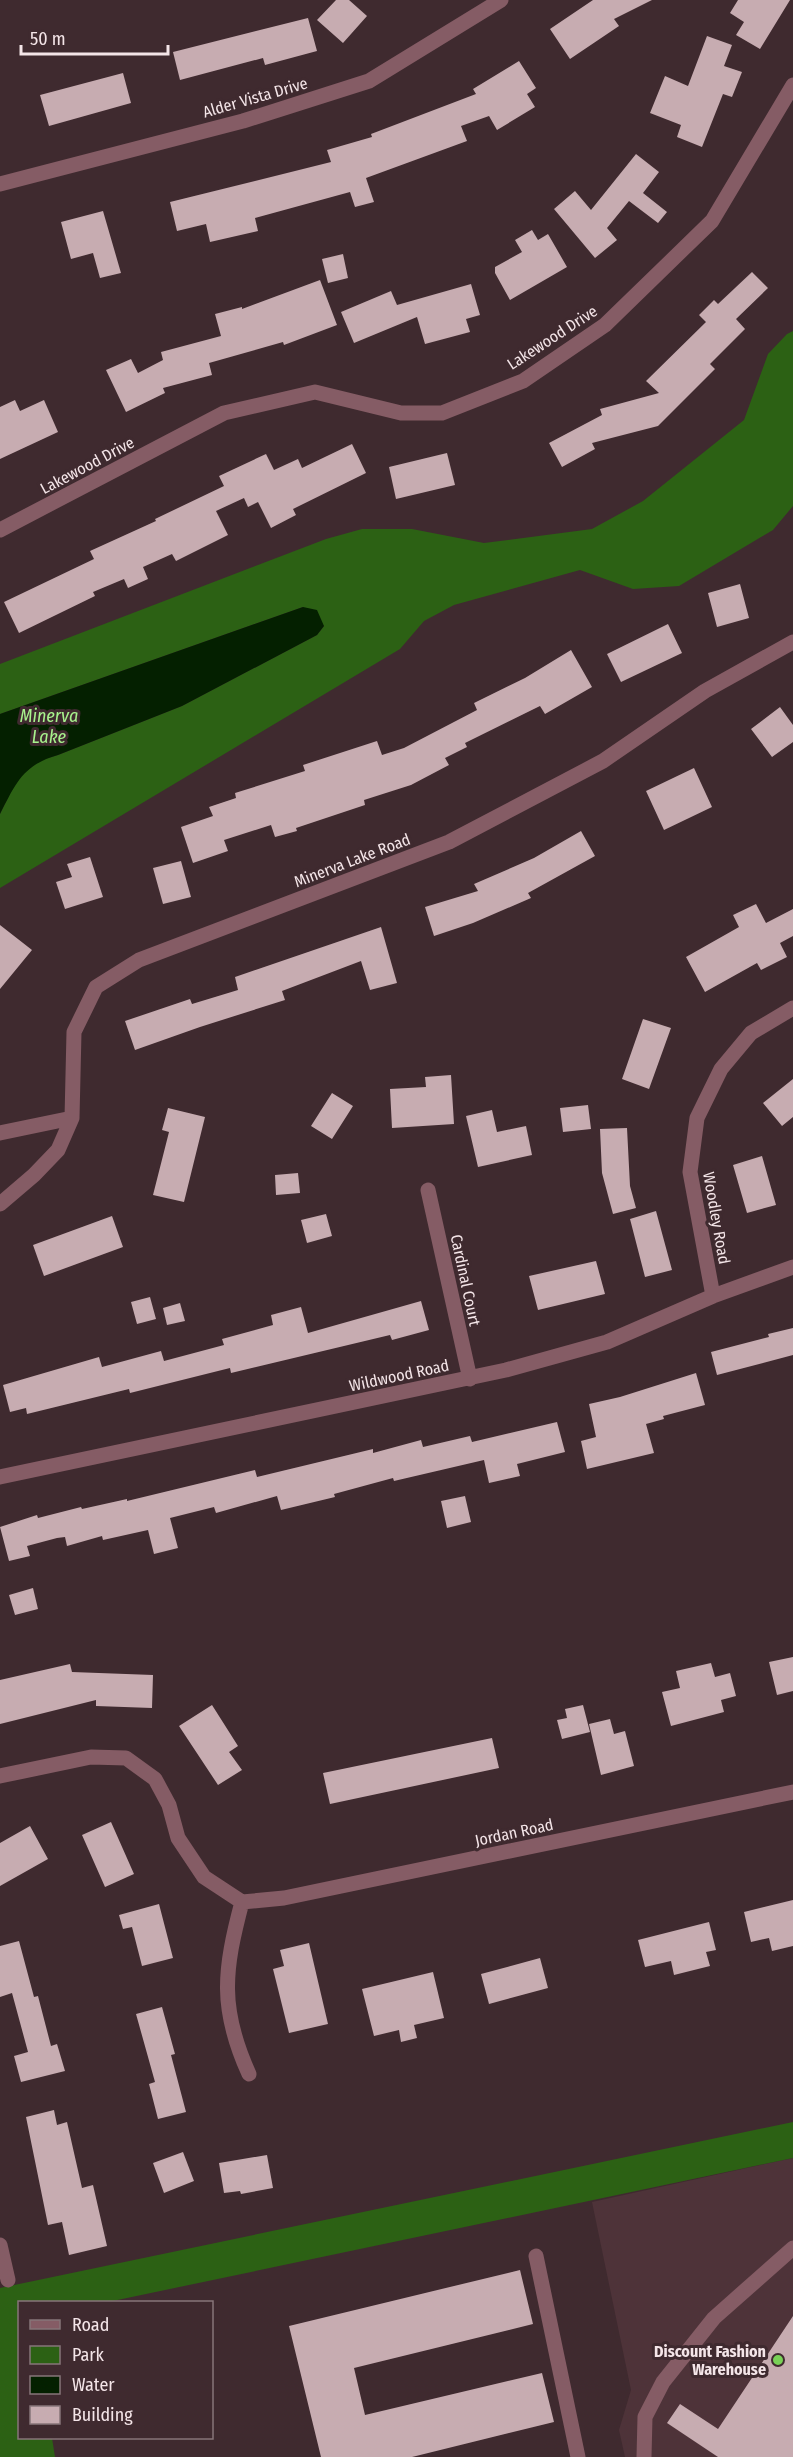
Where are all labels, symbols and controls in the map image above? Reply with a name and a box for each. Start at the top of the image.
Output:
scale bar [21,18,168,56]
text: 50 m [30,28,66,50]
street label: Alder Vista Drive [201,73,310,121]
street label: Lakewood Drive [504,301,601,374]
street label: Lakewood Drive [37,433,137,498]
water label: Minerva Lake [20,705,78,748]
street label: Minerva Lake Road [291,830,413,891]
street label: Woodley Road [699,1171,734,1266]
street label: Cardinal Court [447,1233,485,1328]
street label: Wildwood Road [347,1356,451,1395]
street label: Jordan Road [473,1815,555,1850]
legend [18,2301,213,2439]
text: Road [72,2314,109,2336]
place label: Discount Fashion Warehouse [654,2342,766,2379]
text: Park [72,2344,105,2366]
marker: Discount Fashion Warehouse [771,2353,785,2367]
text: Water [72,2374,115,2396]
text: Building [72,2404,133,2426]

